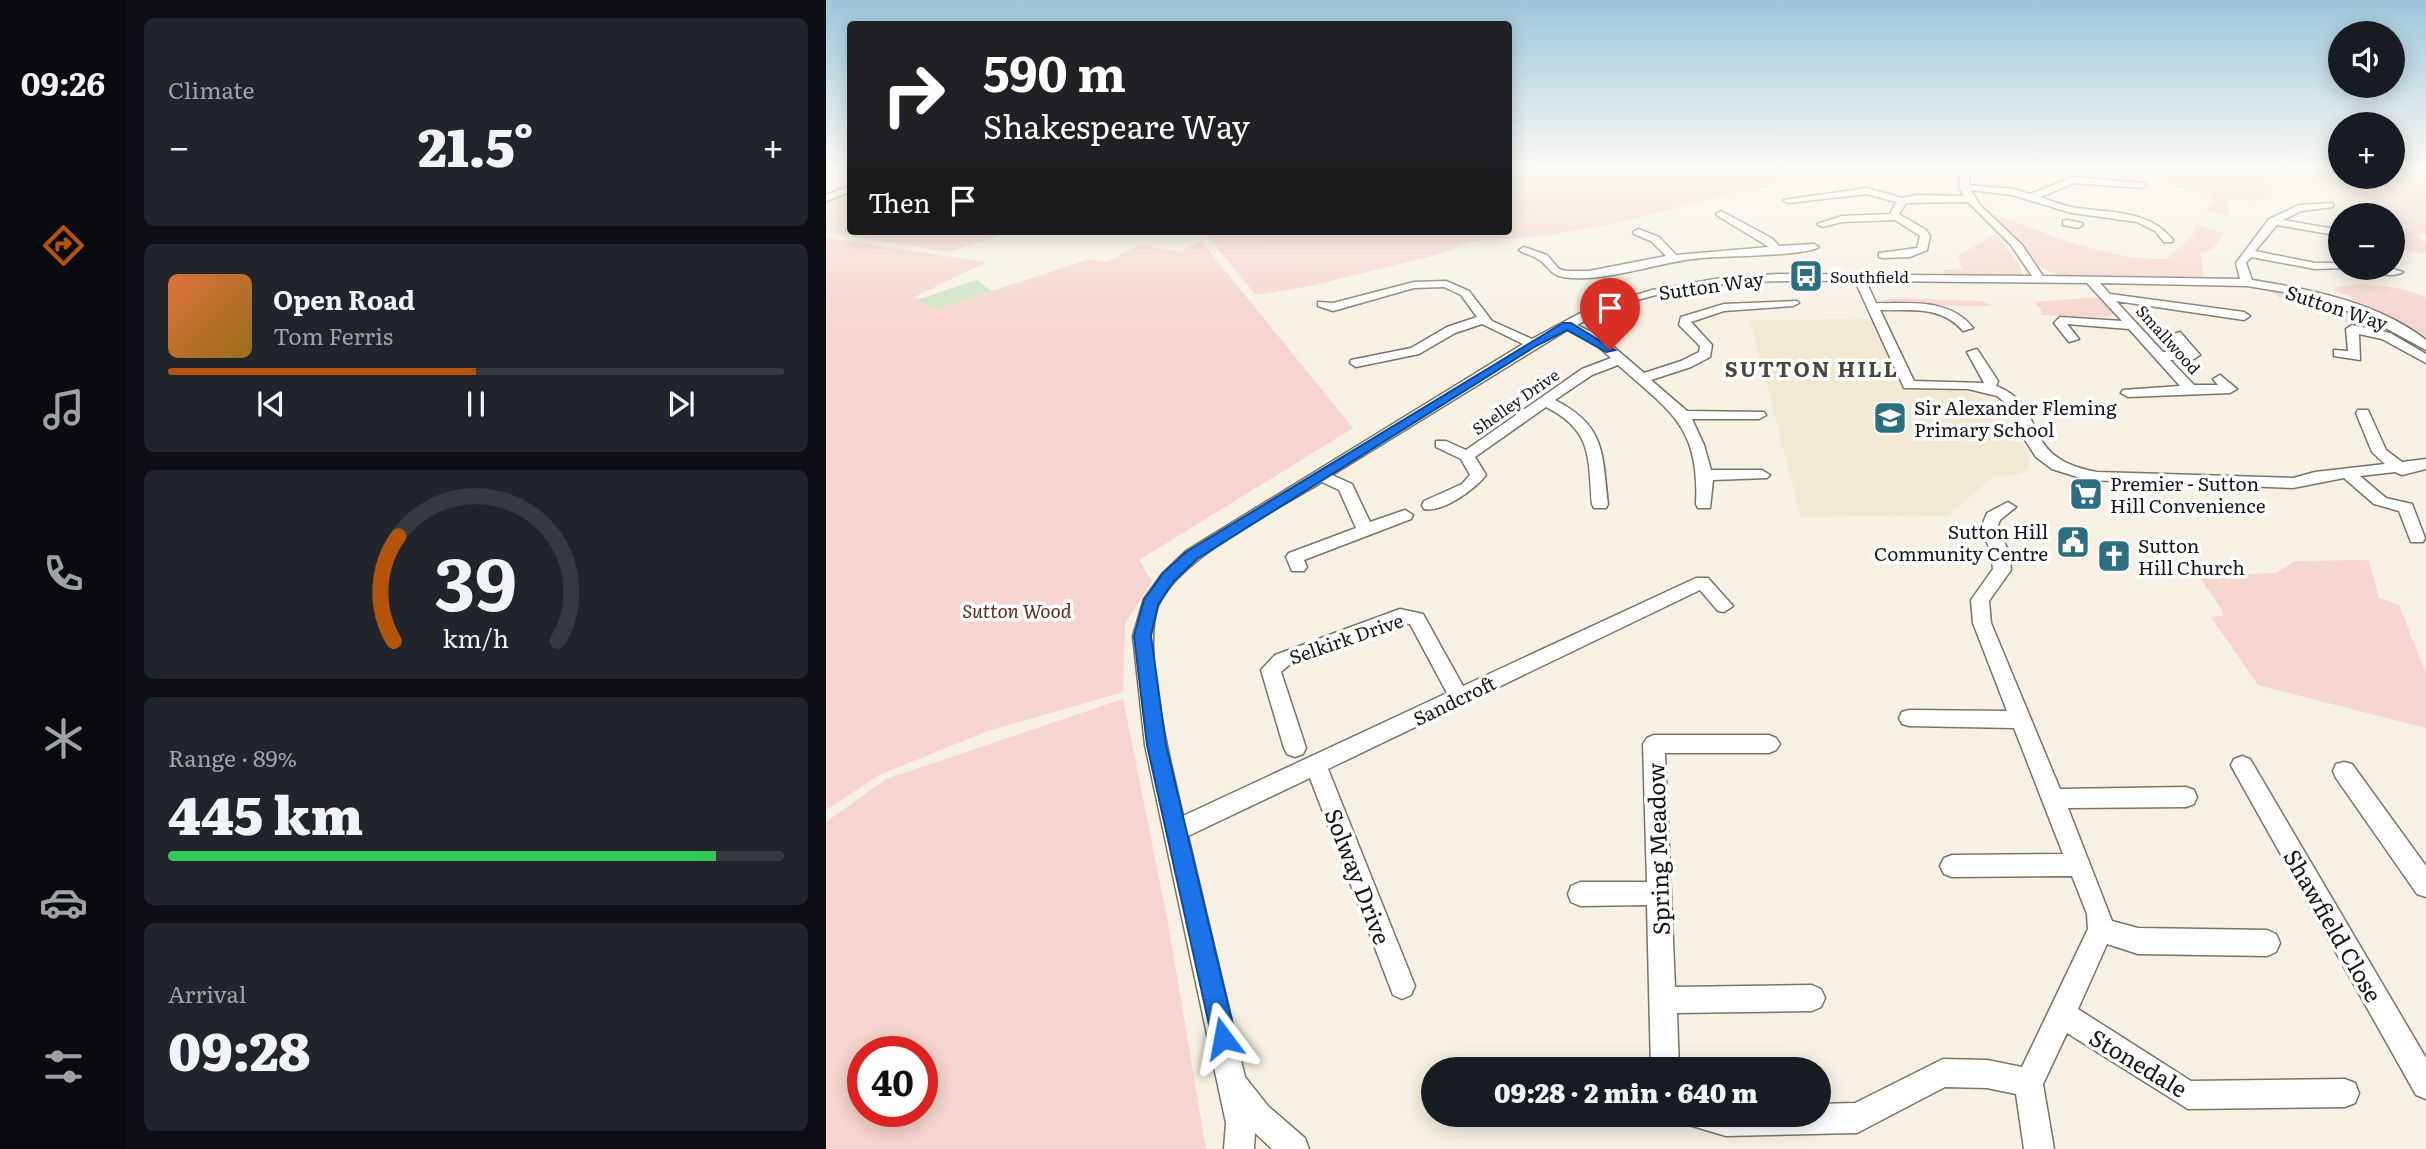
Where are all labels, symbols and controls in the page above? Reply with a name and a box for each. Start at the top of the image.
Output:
map controls [2328,21,2405,280]
button: sound [2328,21,2405,98]
text: 590 m [983,34,1126,107]
icon: right [868,49,959,140]
text: 09:26 [21,58,105,106]
text: Climate [168,72,254,106]
text: Shakespeare Way [983,101,1250,149]
text: 21.5° [418,106,534,183]
button: + [2328,112,2405,189]
text: − [168,116,190,173]
text: + [762,116,784,173]
text: Then [868,182,930,221]
icon: arrive [944,182,982,220]
button: − [2328,203,2405,280]
icon: directions [39,221,88,270]
bus stop icon: Southfield [1787,257,1825,295]
street label: Sutton Way [1657,264,1765,306]
place label: Southfield [1830,264,1909,288]
street label: Sutton Way [2282,277,2392,337]
pin [1580,278,1640,350]
text: Open Road [273,279,415,318]
icon: arrive [1591,289,1629,327]
street label: Smallwood [2131,299,2207,379]
text: Tom Ferris [273,318,393,352]
district label: SUTTON HILL [1725,352,1899,383]
street label: Shelley Drive [1467,362,1563,440]
icon: music [39,385,88,434]
icon: previous [252,385,290,423]
icon: pause [457,385,495,423]
icon: next [662,385,700,423]
place label: Sir Alexander Fleming Primary School [1914,393,2117,443]
school or university icon: Sir Alexander Fleming Primary School [1871,399,1909,437]
place label: Premier - Sutton Hill Convenience [2110,469,2266,519]
supermarket icon: Premier - Sutton Hill Convenience [2067,475,2105,513]
place label: Sutton Hill Community Centre [1874,517,2048,567]
public building icon: Sutton Hill Community Centre [2054,523,2092,561]
text: 39 [435,525,517,633]
place label: Sutton Hill Church [2138,531,2245,581]
church icon: Sutton Hill Church [2095,537,2133,575]
icon: phone [39,549,88,598]
park label: Sutton Wood [962,596,1072,624]
street label: Selkirk Drive [1285,605,1407,671]
text: km/h [443,618,509,655]
street label: Sandcroft [1408,668,1500,732]
icon: climate [39,714,88,763]
text: Range · 89% [168,740,297,774]
street label: Spring Meadow [1637,762,1677,936]
text: 445 km [168,774,363,851]
street label: Solway Drive [1317,803,1401,949]
street label: Shawfield Close [2276,842,2392,1008]
icon: car [39,878,88,927]
text: Arrival [168,976,247,1010]
position arrow [1186,1001,1260,1075]
text: 09:28 [168,1010,310,1087]
street label: Stonedale [2084,1019,2194,1105]
speed limit sign: 40 [847,1036,938,1127]
icon: filters [39,1042,88,1091]
text: 09:28 · 2 min · 640 m [1494,1072,1758,1111]

